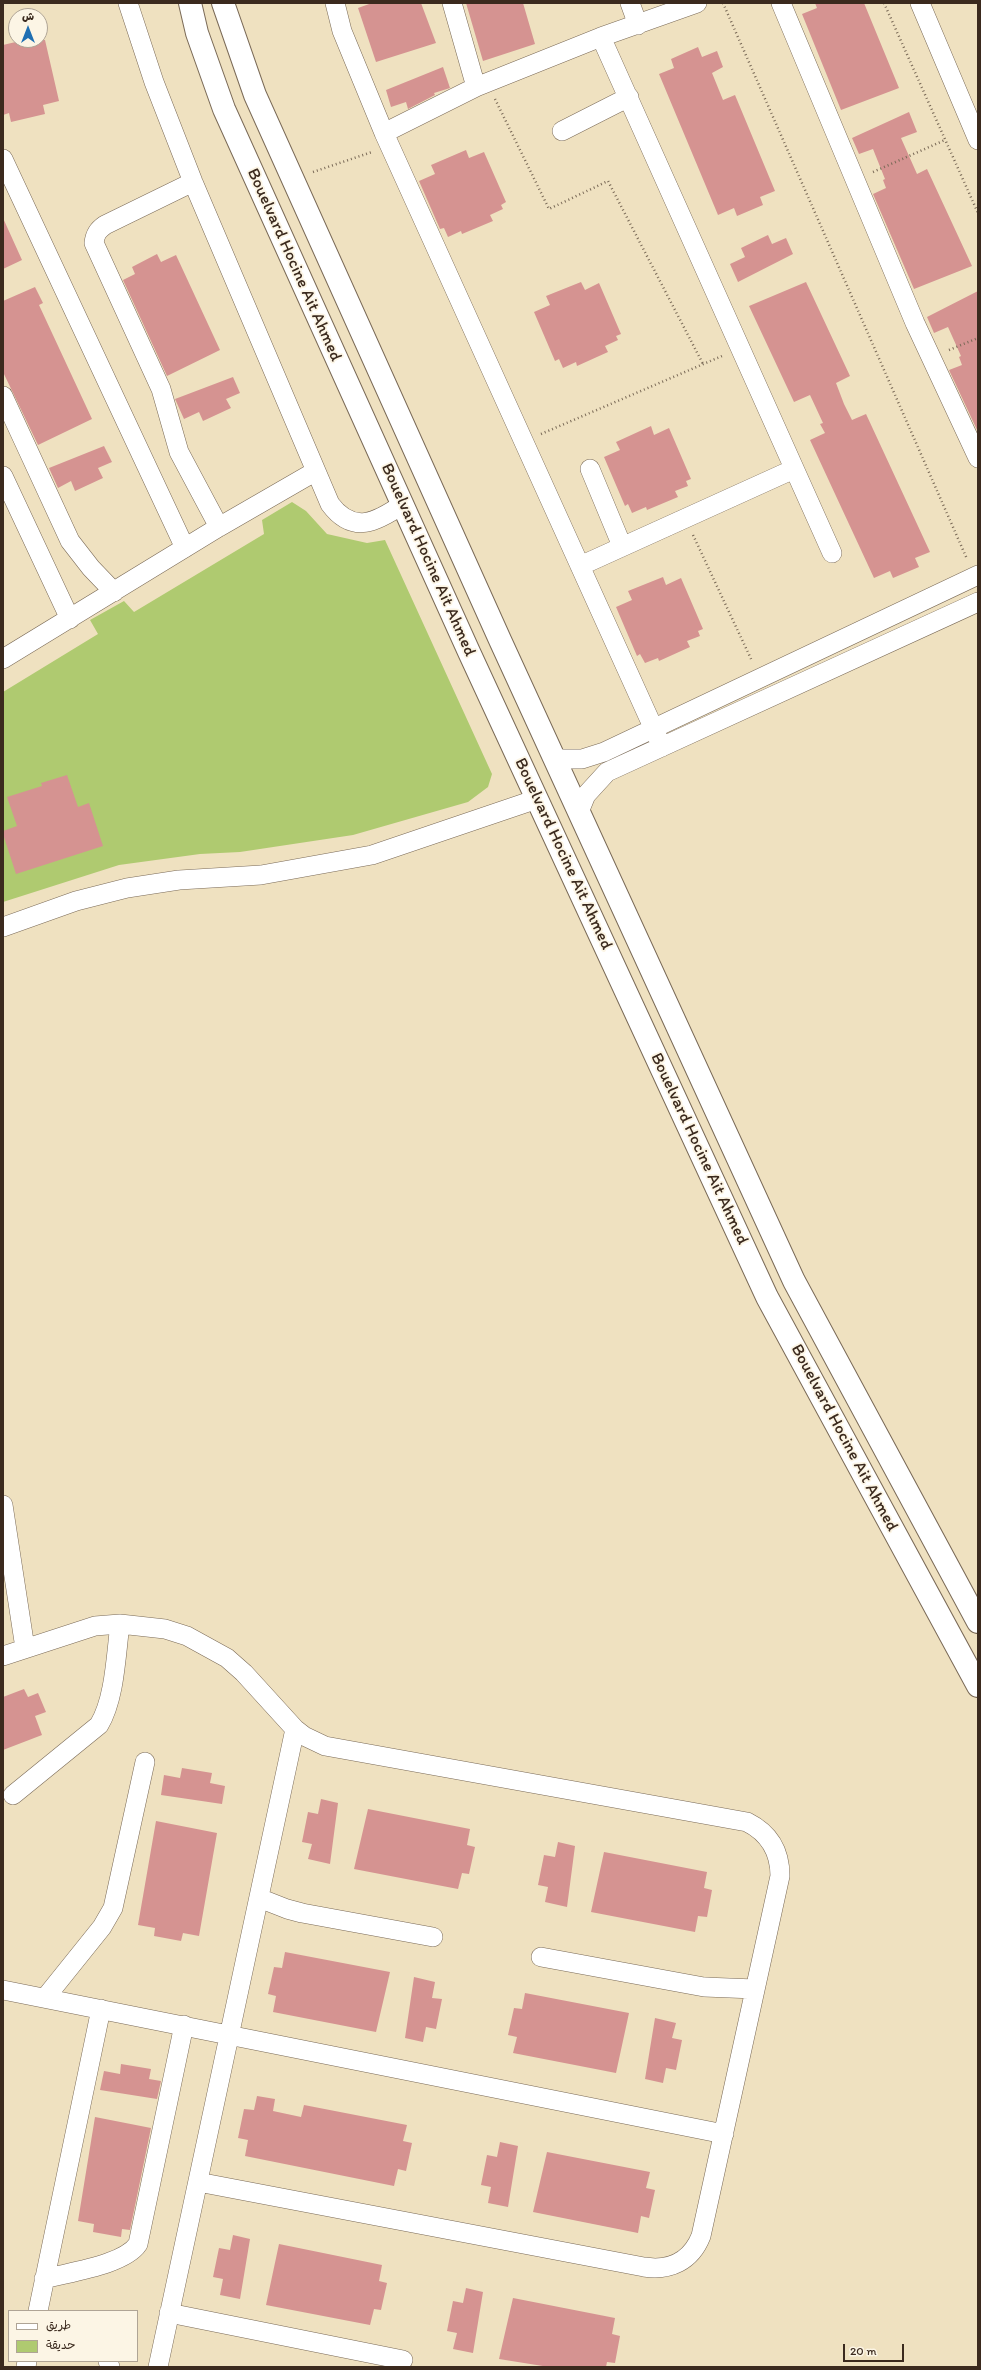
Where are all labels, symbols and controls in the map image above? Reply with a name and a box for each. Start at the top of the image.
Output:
north arrow [8,8,48,48]
text: ش [22,10,34,23]
street label: Bouelvard Hocine Ait Ahmed [242,165,346,365]
street label: Bouelvard Hocine Ait Ahmed [376,460,480,660]
street label: Bouelvard Hocine Ait Ahmed [510,755,616,953]
street label: Bouelvard Hocine Ait Ahmed [646,1050,752,1248]
street label: Bouelvard Hocine Ait Ahmed [786,1341,902,1535]
legend [8,2310,138,2362]
text: طريق [46,2318,71,2332]
scale bar [845,2336,906,2362]
text: حديقة [46,2338,75,2352]
text: 20 m [850,2344,877,2358]

